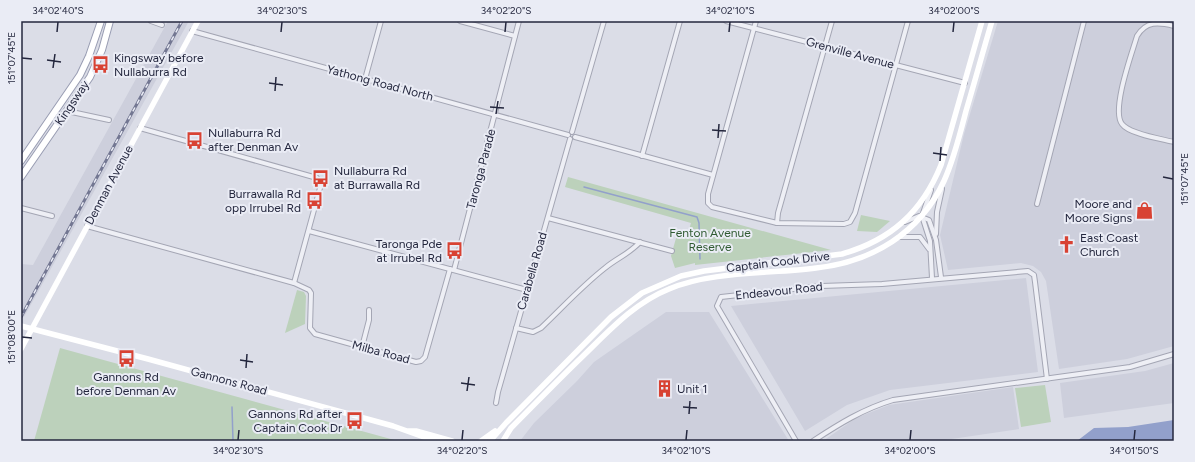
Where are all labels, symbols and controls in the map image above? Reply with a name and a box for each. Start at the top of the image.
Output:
text: 34°02'40"S [32,4,84,17]
text: 34°02'30"S [257,4,307,17]
text: 34°02'20"S [481,4,531,17]
text: 34°02'10"S [705,4,755,17]
text: 34°02'00"S [928,4,980,17]
text: 151°07'45"E [5,32,18,84]
street label: Grenville Avenue [804,34,896,72]
place label: Kingsway before Nullaburra Rd [114,51,204,79]
bus stop icon: Kingsway before Nullaburra Rd [91,55,111,75]
street label: Yathong Road North [325,62,435,104]
street label: Kingsway [52,77,92,128]
place label: Nullaburra Rd after Denman Av [208,126,299,154]
street label: Taronga Parade [464,127,499,211]
bus stop icon: Nullaburra Rd after Denman Av [185,130,205,150]
street label: Denman Avenue [82,142,136,227]
text: 151°07'45"E [1178,153,1191,205]
place label: Nullaburra Rd at Burrawalla Rd [334,164,420,192]
bus stop icon: Nullaburra Rd at Burrawalla Rd [311,168,331,188]
place label: Burrawalla Rd opp Irrubel Rd [225,187,301,215]
bus stop icon: Burrawalla Rd opp Irrubel Rd [304,191,324,211]
place label: Moore and Moore Signs [1065,197,1132,225]
shop icon: Moore and Moore Signs [1135,201,1155,221]
park label: Fenton Avenue Reserve [669,226,751,254]
street label: Carabella Road [514,230,550,312]
place label: East Coast Church [1080,231,1139,259]
church icon: East Coast Church [1057,235,1077,255]
place label: Taronga Pde at Irrubel Rd [376,237,442,265]
bus stop icon: Taronga Pde at Irrubel Rd [445,241,465,261]
street label: Captain Cook Drive [726,249,831,275]
street label: Endeavour Road [735,279,823,303]
text: 151°08'00"E [5,310,18,364]
street label: Milba Road [351,338,411,366]
bus stop icon: Gannons Rd before Denman Av [116,348,136,368]
street label: Gannons Road [189,364,269,398]
place label: Gannons Rd before Denman Av [76,370,177,398]
building icon: Unit 1 [654,379,674,399]
place label: Unit 1 [677,382,707,396]
place label: Gannons Rd after Captain Cook Dr [248,407,342,435]
bus stop icon: Gannons Rd after Captain Cook Dr [345,411,365,431]
text: 34°02'30"S [213,444,263,457]
text: 34°02'20"S [437,444,487,457]
text: 34°02'10"S [661,444,711,457]
text: 34°02'00"S [884,444,936,457]
text: 34°01'50"S [1109,444,1159,457]

